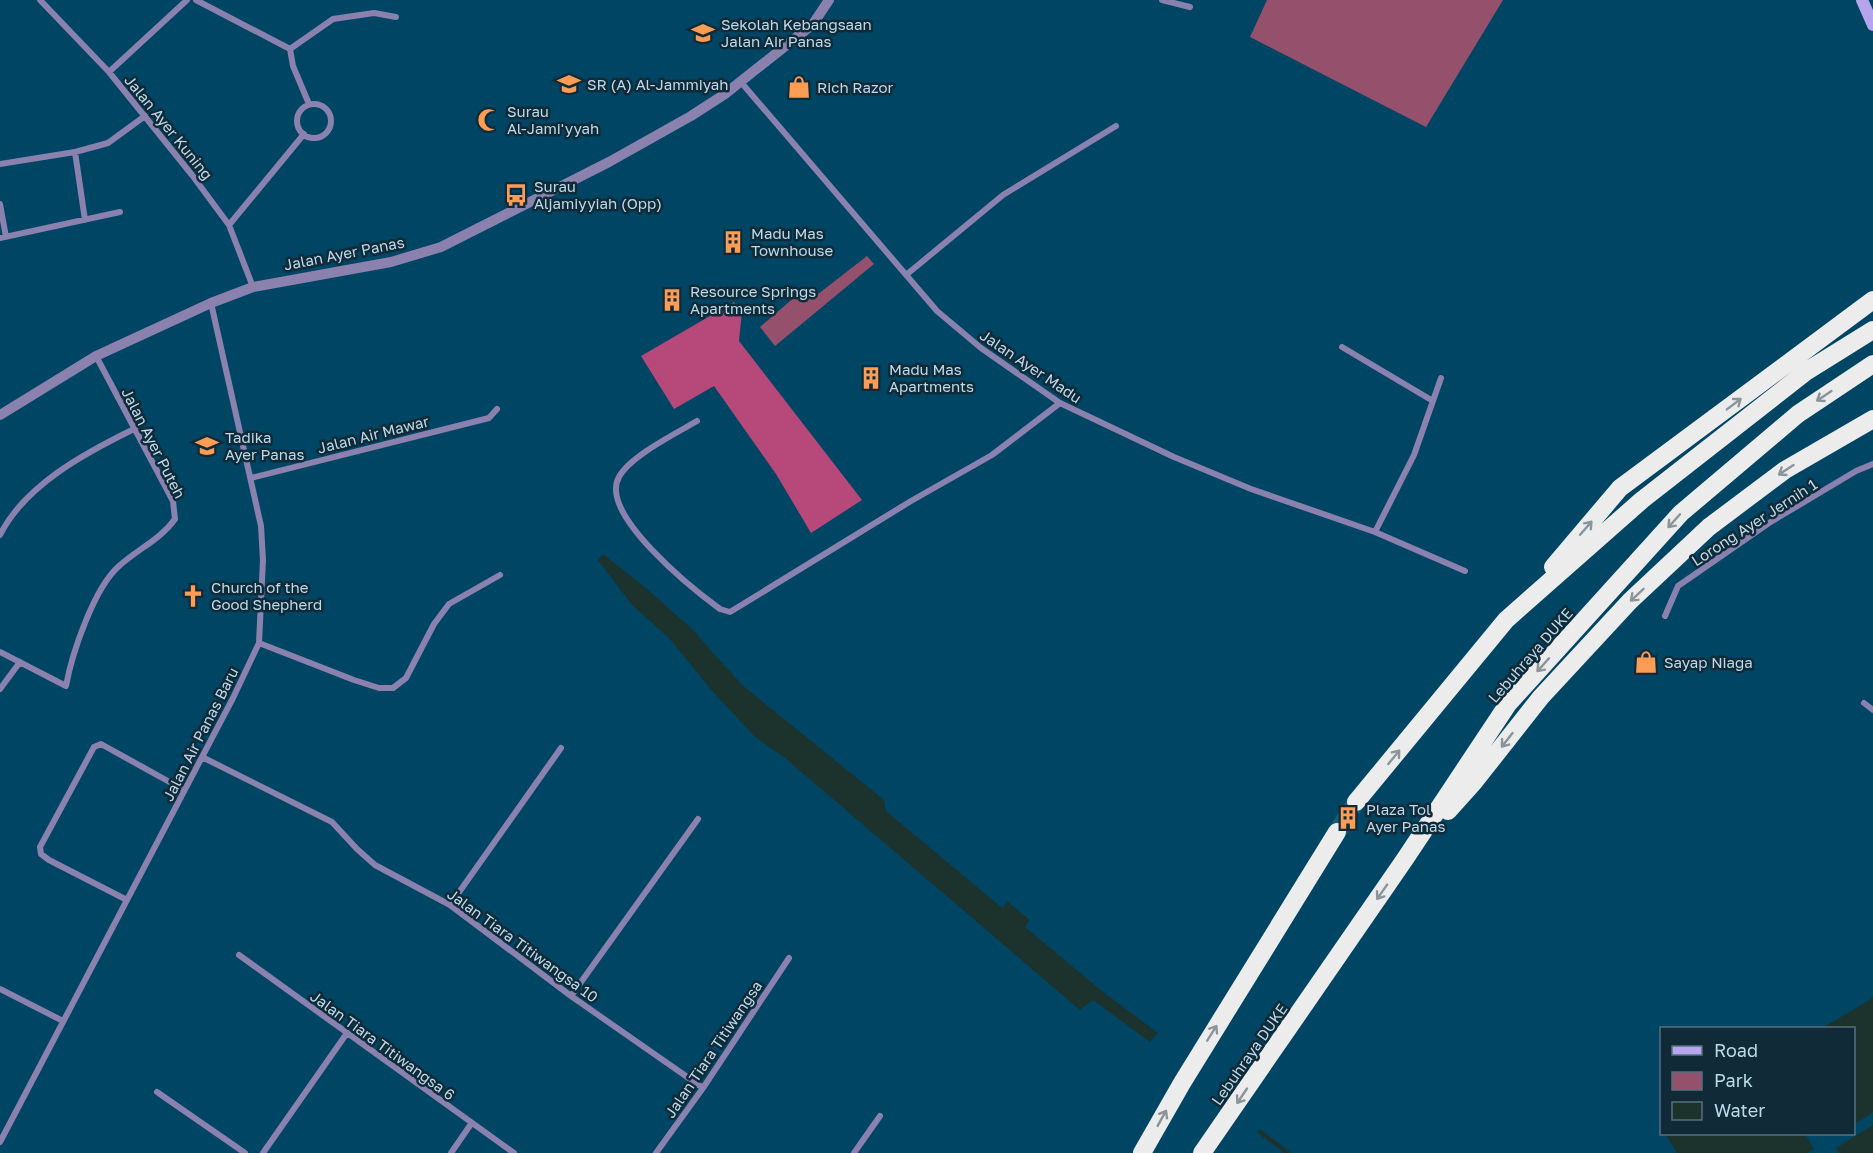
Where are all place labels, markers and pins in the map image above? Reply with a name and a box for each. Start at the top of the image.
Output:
place label: Sekolah Kebangsaan Jalan Air Panas [721,15,872,50]
school or university icon: Sekolah Kebangsaan Jalan Air Panas [690,20,716,46]
school or university icon: SR (A) Al-Jammiyah [556,71,582,97]
shop icon: Rich Razor [786,74,812,100]
place label: SR (A) Al-Jammiyah [587,75,728,93]
place label: Rich Razor [817,78,894,96]
place label: Surau Al-Jami'yyah [507,102,599,137]
mosque icon: Surau Al-Jami'yyah [476,107,502,133]
place label: Surau Aljamiyyiah (Opp) [534,177,662,212]
bus stop icon: Surau Aljamiyyiah (Opp) [503,182,529,208]
place label: Madu Mas Townhouse [751,224,833,259]
building icon: Madu Mas Townhouse [720,229,746,255]
place label: Resource Springs Apartments [690,282,816,317]
building icon: Resource Springs Apartments [659,287,685,313]
place label: Madu Mas Apartments [889,360,974,395]
building icon: Madu Mas Apartments [858,365,884,391]
place label: Tadika Ayer Panas [225,428,304,463]
school or university icon: Tadika Ayer Panas [194,433,220,459]
place label: Church of the Good Shepherd [211,578,322,613]
church icon: Church of the Good Shepherd [180,583,206,609]
shop icon: Sayap Niaga [1633,649,1659,675]
place label: Sayap Niaga [1664,653,1753,671]
place label: Plaza Tol Ayer Panas [1366,800,1445,835]
building icon: Plaza Tol Ayer Panas [1335,805,1361,831]

